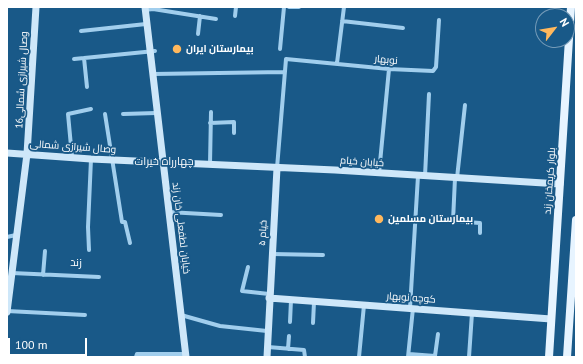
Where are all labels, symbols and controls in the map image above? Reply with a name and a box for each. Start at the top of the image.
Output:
north arrow [535,8,575,48]
text: N [557,16,572,29]
street label: وصال شیرازی شمالی16 [13,31,31,129]
marker: بیمارستان ایران [171,43,183,55]
place label: بیمارستان ایران [186,43,254,55]
street label: نوبهار [374,53,398,67]
street label: وصال شیرازی شمالی [29,138,117,156]
street label: بلوار کریمخان زند [542,147,558,215]
street label: خیابان خیام [340,154,384,170]
district label: چهارراه خیرات [134,155,194,169]
street label: خیابان لطفعلی خان زند [169,181,193,275]
marker: بیمارستان مسلمین [373,213,385,225]
place label: بیمارستان مسلمین [388,213,473,225]
street label: ۵ خیام [256,220,270,246]
district label: زند [70,256,82,270]
street label: کوچه نوبهار [386,290,436,306]
scale bar [10,330,89,356]
text: 100 m [15,337,48,352]

